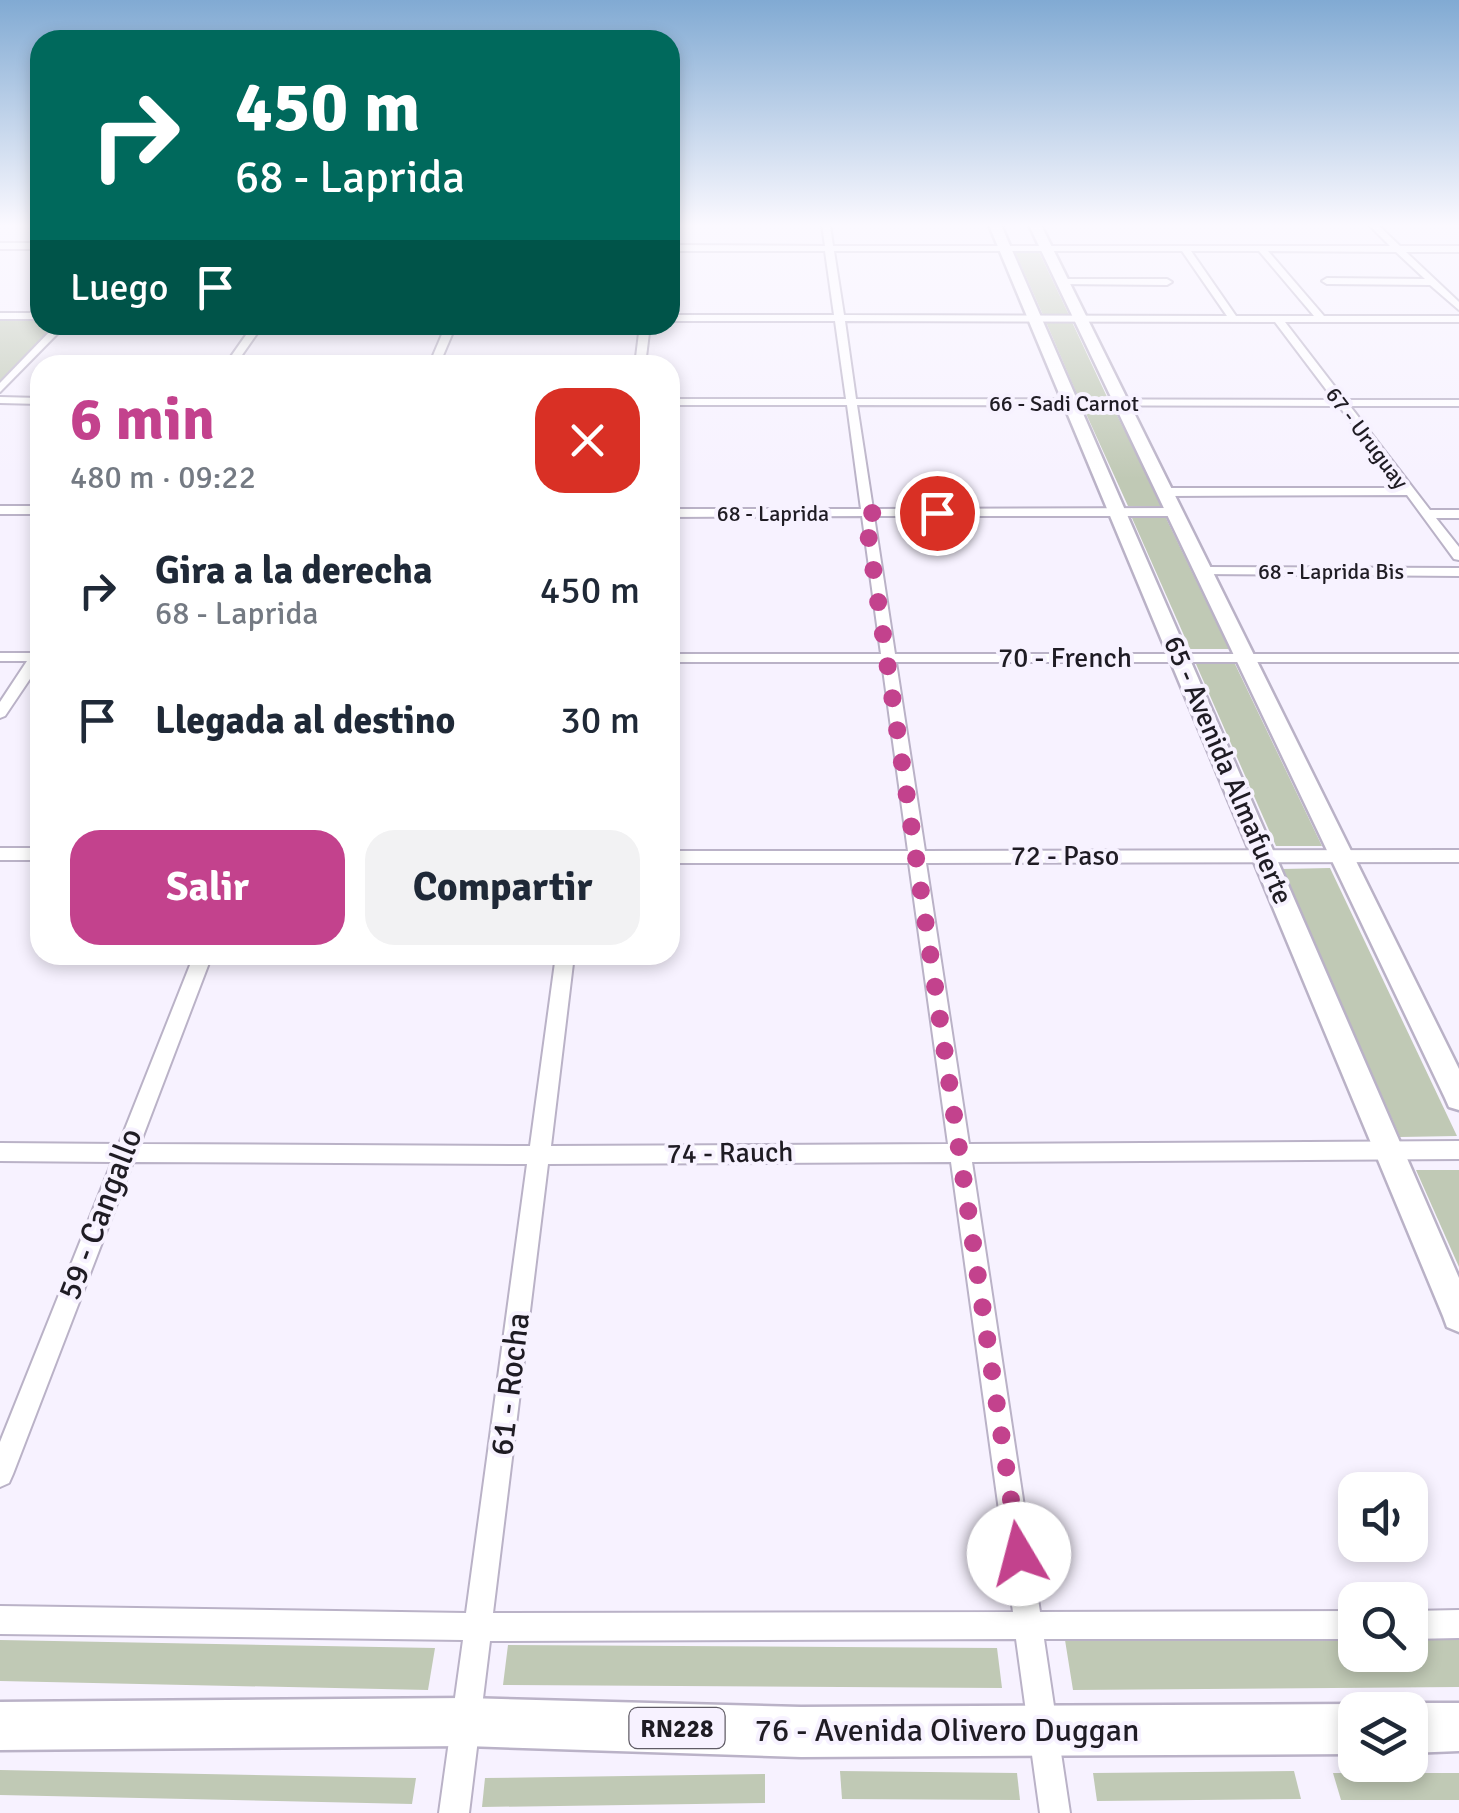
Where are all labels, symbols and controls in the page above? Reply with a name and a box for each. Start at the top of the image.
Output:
text: 450 m [235,64,420,150]
icon: right [70,70,200,200]
text: 68 - Laprida [235,150,465,205]
icon: arrive [188,260,243,315]
text: Luego [70,264,168,311]
street label: 67 - Uruguay [1320,382,1415,495]
text: 6 min [70,383,215,457]
button: close [535,388,640,493]
street label: 66 - Sadi Carnot [989,390,1139,417]
text: 480 m · 09:22 [70,458,256,497]
pin [895,471,980,556]
icon: arrive [910,486,965,541]
street label: 68 - Laprida [717,500,829,527]
text: Gira a la derecha [155,547,432,594]
street label: 68 - Laprida Bis [1258,558,1404,585]
icon: right [70,563,125,618]
text: 450 m [540,567,640,614]
text: 68 - Laprida [155,594,319,633]
street label: 65 - Avenida Almafuerte [1156,631,1300,909]
street label: 70 - French [998,641,1132,675]
icon: arrive [70,693,125,748]
text: Llegada al destino [155,697,455,744]
text: 30 m [560,697,640,744]
button: Salir [70,830,345,945]
button: Compartir [365,830,640,945]
street label: 72 - Paso [1011,839,1119,873]
street label: 59 - Cangallo [49,1123,151,1305]
street label: 74 - Rauch [666,1135,794,1171]
street label: 61 - Rocha [482,1310,538,1458]
map controls [1338,1472,1428,1782]
button: sound [1338,1472,1428,1562]
position arrow [967,1502,1071,1606]
button: search [1338,1582,1428,1672]
button: layers [1338,1692,1428,1782]
road number: RN228 [630,1708,724,1748]
street label: 76 - Avenida Olivero Duggan [755,1711,1139,1750]

